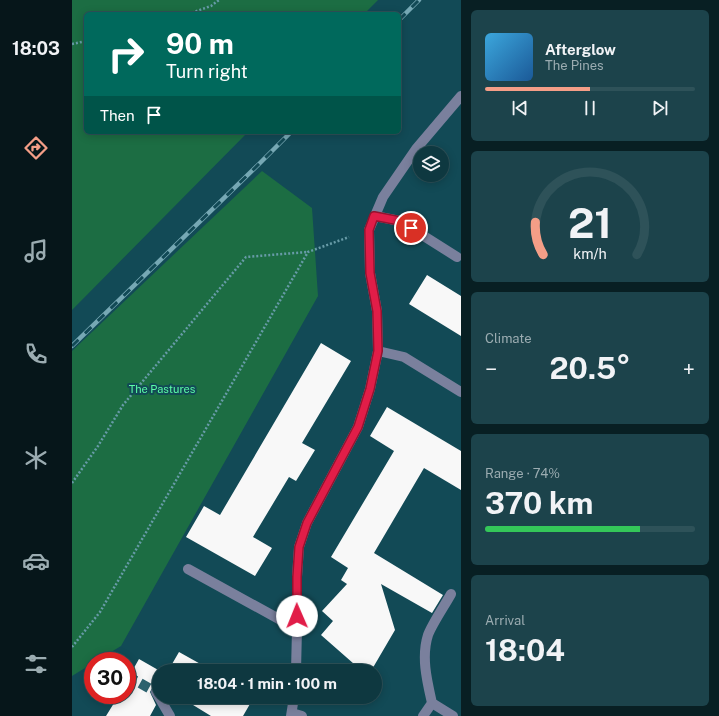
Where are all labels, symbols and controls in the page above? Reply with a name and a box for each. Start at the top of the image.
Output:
text: 90 m [166,27,234,60]
icon: right [100,28,152,80]
text: 18:03 [12,38,60,59]
text: Afterglow [545,41,616,58]
text: The Pines [545,58,604,73]
text: Turn right [166,61,248,82]
icon: previous [509,97,531,119]
icon: pause [579,97,601,119]
icon: next [649,97,671,119]
icon: arrive [143,104,165,126]
text: Then [100,107,135,124]
icon: directions [22,134,50,162]
map controls [413,146,449,182]
button: layers [413,146,449,182]
text: 21 [568,198,612,247]
pin [394,211,428,245]
icon: arrive [400,217,422,239]
icon: music [22,237,50,265]
text: km/h [573,244,607,261]
text: Climate [485,331,532,346]
icon: phone [22,340,50,368]
text: 20.5° [550,350,630,386]
text: − [485,356,497,382]
text: + [683,356,695,382]
park label: The Pastures [129,383,196,395]
icon: climate [22,444,50,472]
text: Range · 74% [485,466,560,481]
text: 370 km [485,485,593,521]
icon: car [22,547,50,575]
position arrow [276,595,318,637]
text: Arrival [485,613,525,628]
text: 18:04 [485,632,565,668]
icon: filters [22,650,50,678]
speed limit sign: 30 [84,652,136,704]
text: 18:04 · 1 min · 100 m [197,675,337,692]

